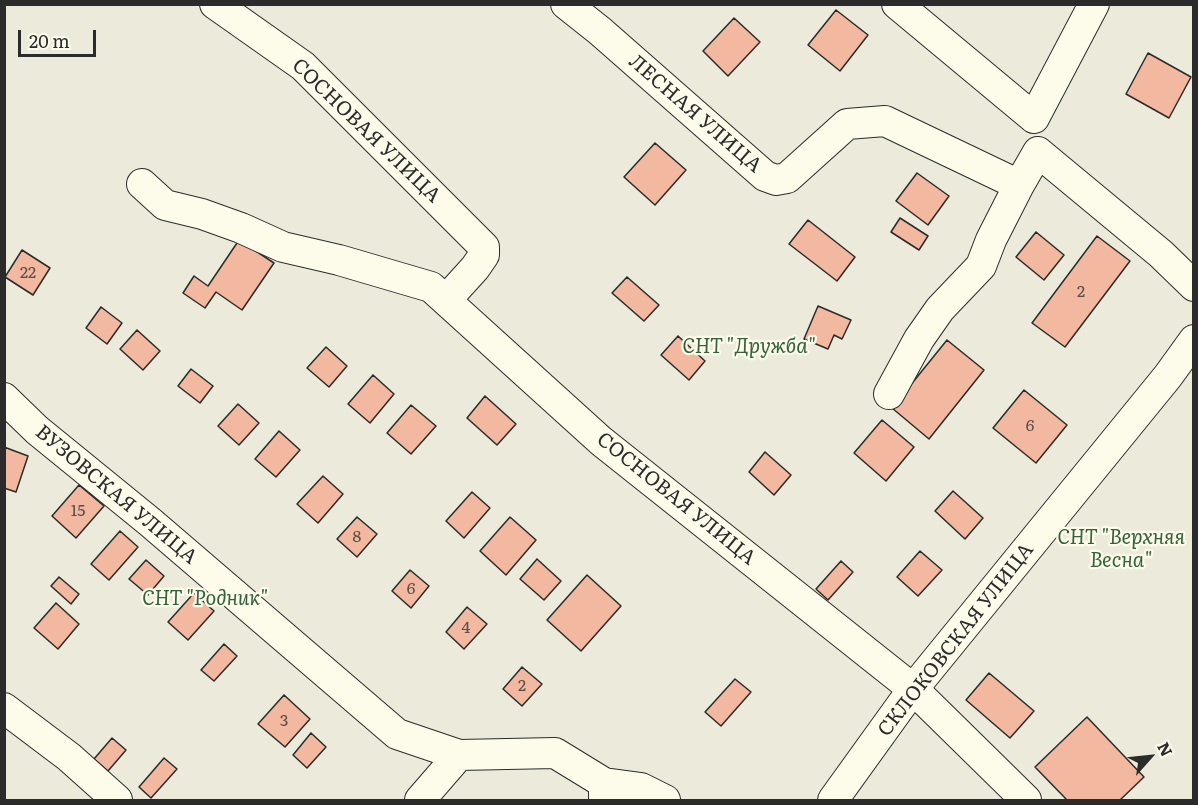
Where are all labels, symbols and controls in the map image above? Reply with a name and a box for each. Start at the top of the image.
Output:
scale bar [21,18,99,56]
text: 20 m [29,27,70,54]
street label: ЛЕСНАЯ УЛИЦА [624,50,766,178]
street label: СОСНОВАЯ УЛИЦА [287,54,445,208]
house number: 22 [20,263,36,283]
house number: 2 [1077,282,1085,302]
park label: СНТ "Дружба" [682,335,816,359]
house number: 6 [1026,416,1034,436]
street label: ВУЗОВСКАЯ УЛИЦА [30,420,202,570]
street label: СОСНОВАЯ УЛИЦА [592,428,760,570]
house number: 15 [71,501,85,521]
park label: СНТ "Верхняя Весна" [1057,526,1185,573]
house number: 8 [353,527,361,547]
street label: СКЛОКОВСКАЯ УЛИЦА [873,539,1039,741]
house number: 6 [407,579,415,599]
park label: СНТ "Родник" [142,587,268,611]
house number: 4 [462,618,470,638]
house number: 2 [518,676,526,696]
house number: 3 [280,711,288,731]
north arrow [1120,727,1180,787]
text: N [1152,737,1180,760]

